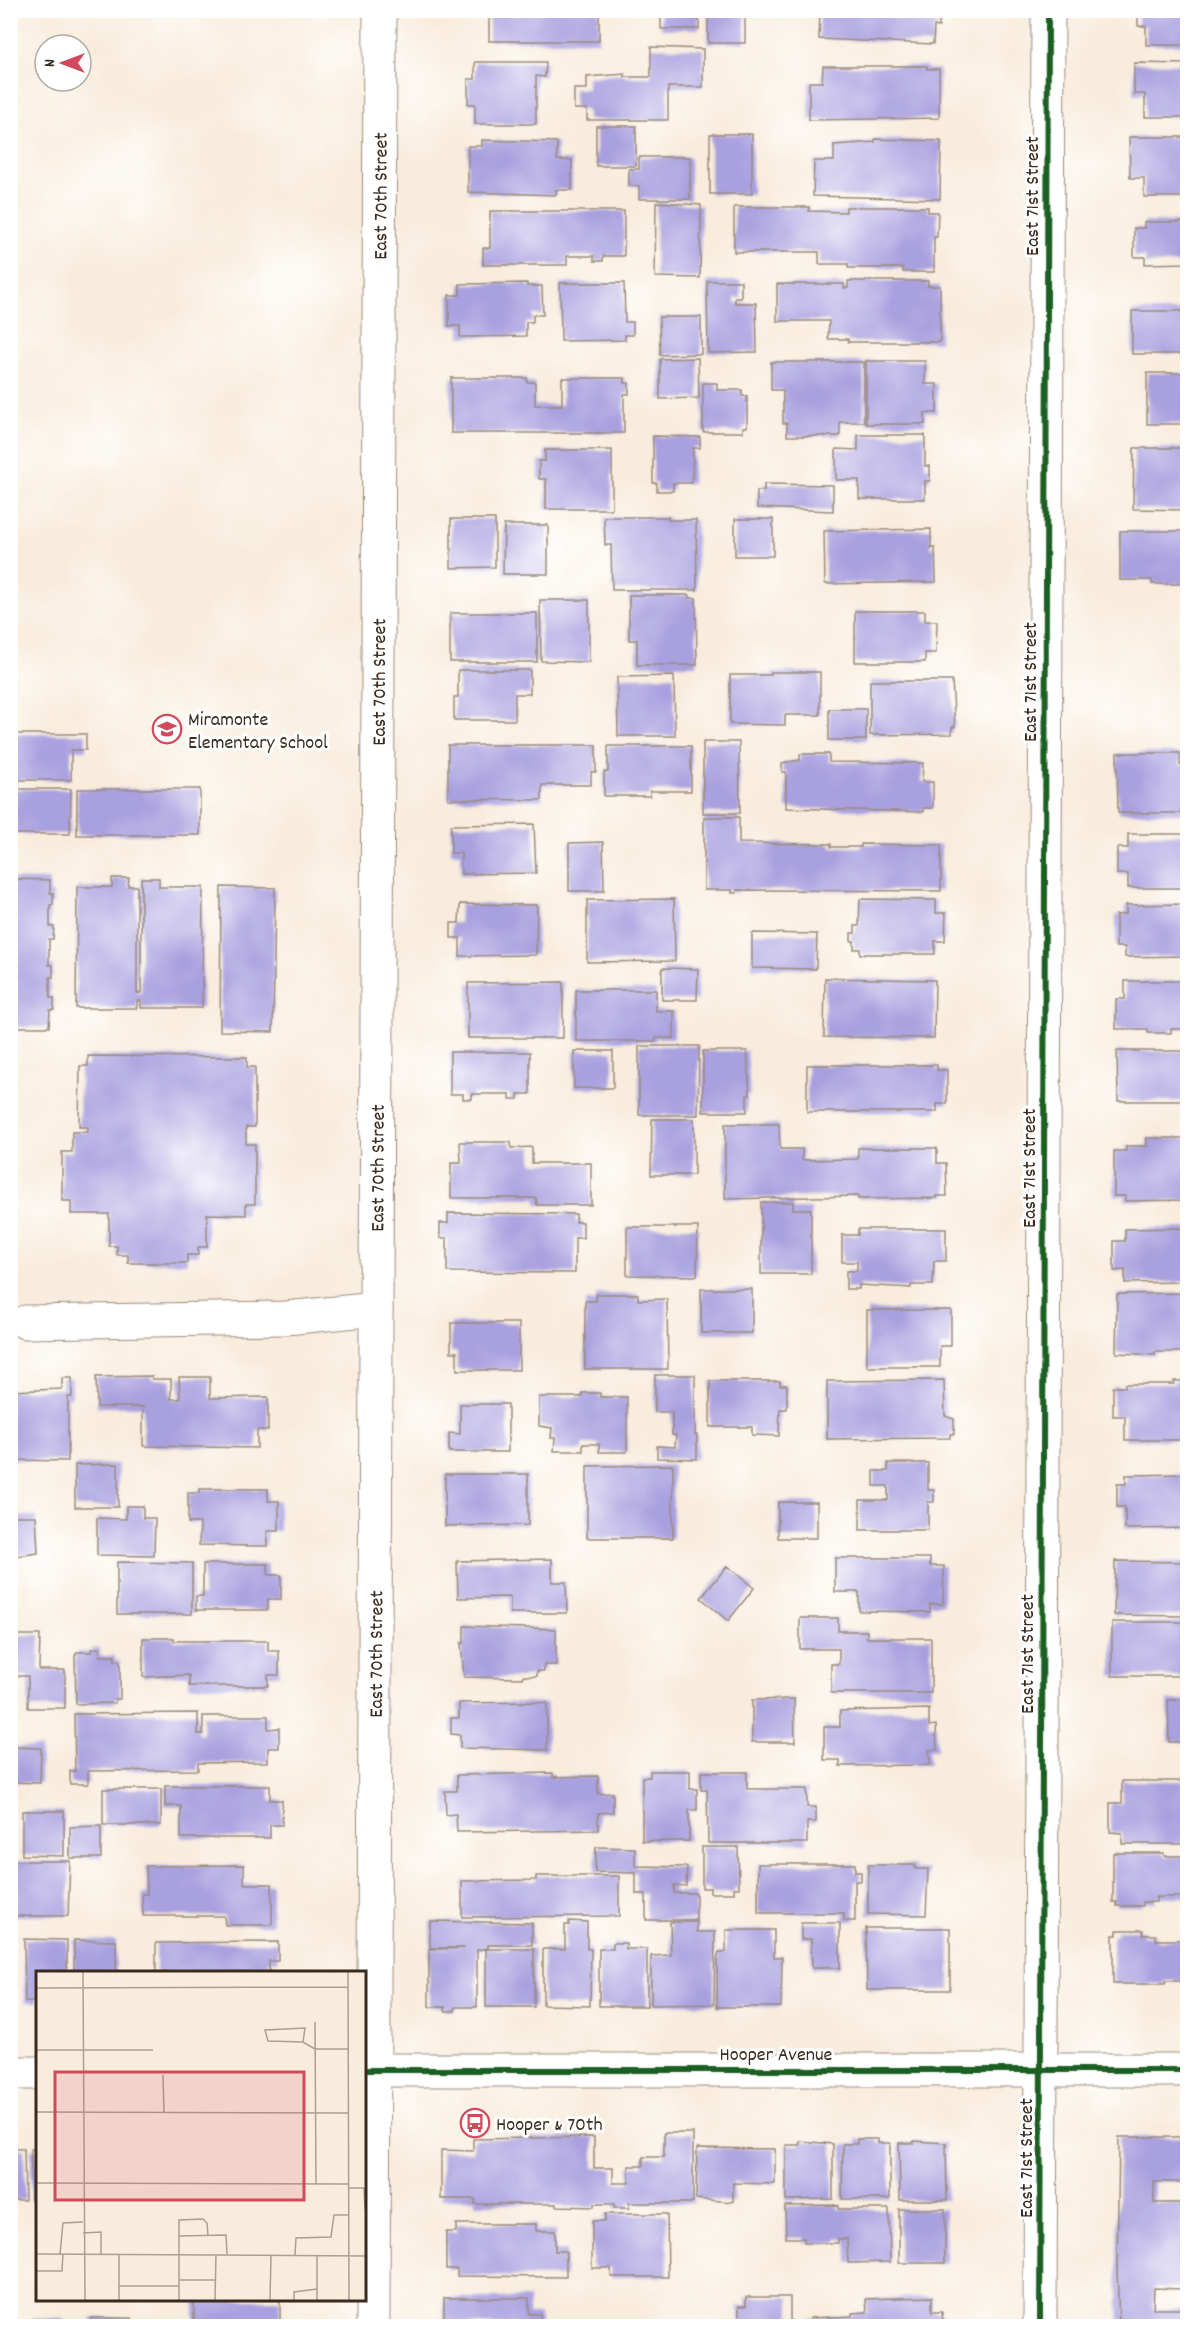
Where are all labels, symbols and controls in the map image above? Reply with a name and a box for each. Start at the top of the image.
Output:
north arrow [33,33,93,93]
text: N [39,59,62,67]
street label: East 70th Street [368,132,397,260]
street label: East 71st Street [1020,136,1048,256]
street label: East 70th Street [367,618,395,746]
street label: East 71st Street [1018,622,1046,742]
place label: Miramonte Elementary School [188,707,328,758]
school or university icon: Miramonte Elementary School [151,713,183,745]
street label: East 70th Street [365,1104,394,1232]
street label: East 71st Street [1017,1108,1045,1228]
street label: East 70th Street [364,1590,392,1718]
street label: East 71st Street [1015,1594,1043,1714]
inset map [36,1971,366,2301]
street label: Hooper Avenue [720,2042,833,2070]
street label: East 71st Street [1014,2098,1042,2218]
bus stop icon: Hooper & 70th [459,2107,491,2139]
place label: Hooper & 70th [496,2112,603,2140]

